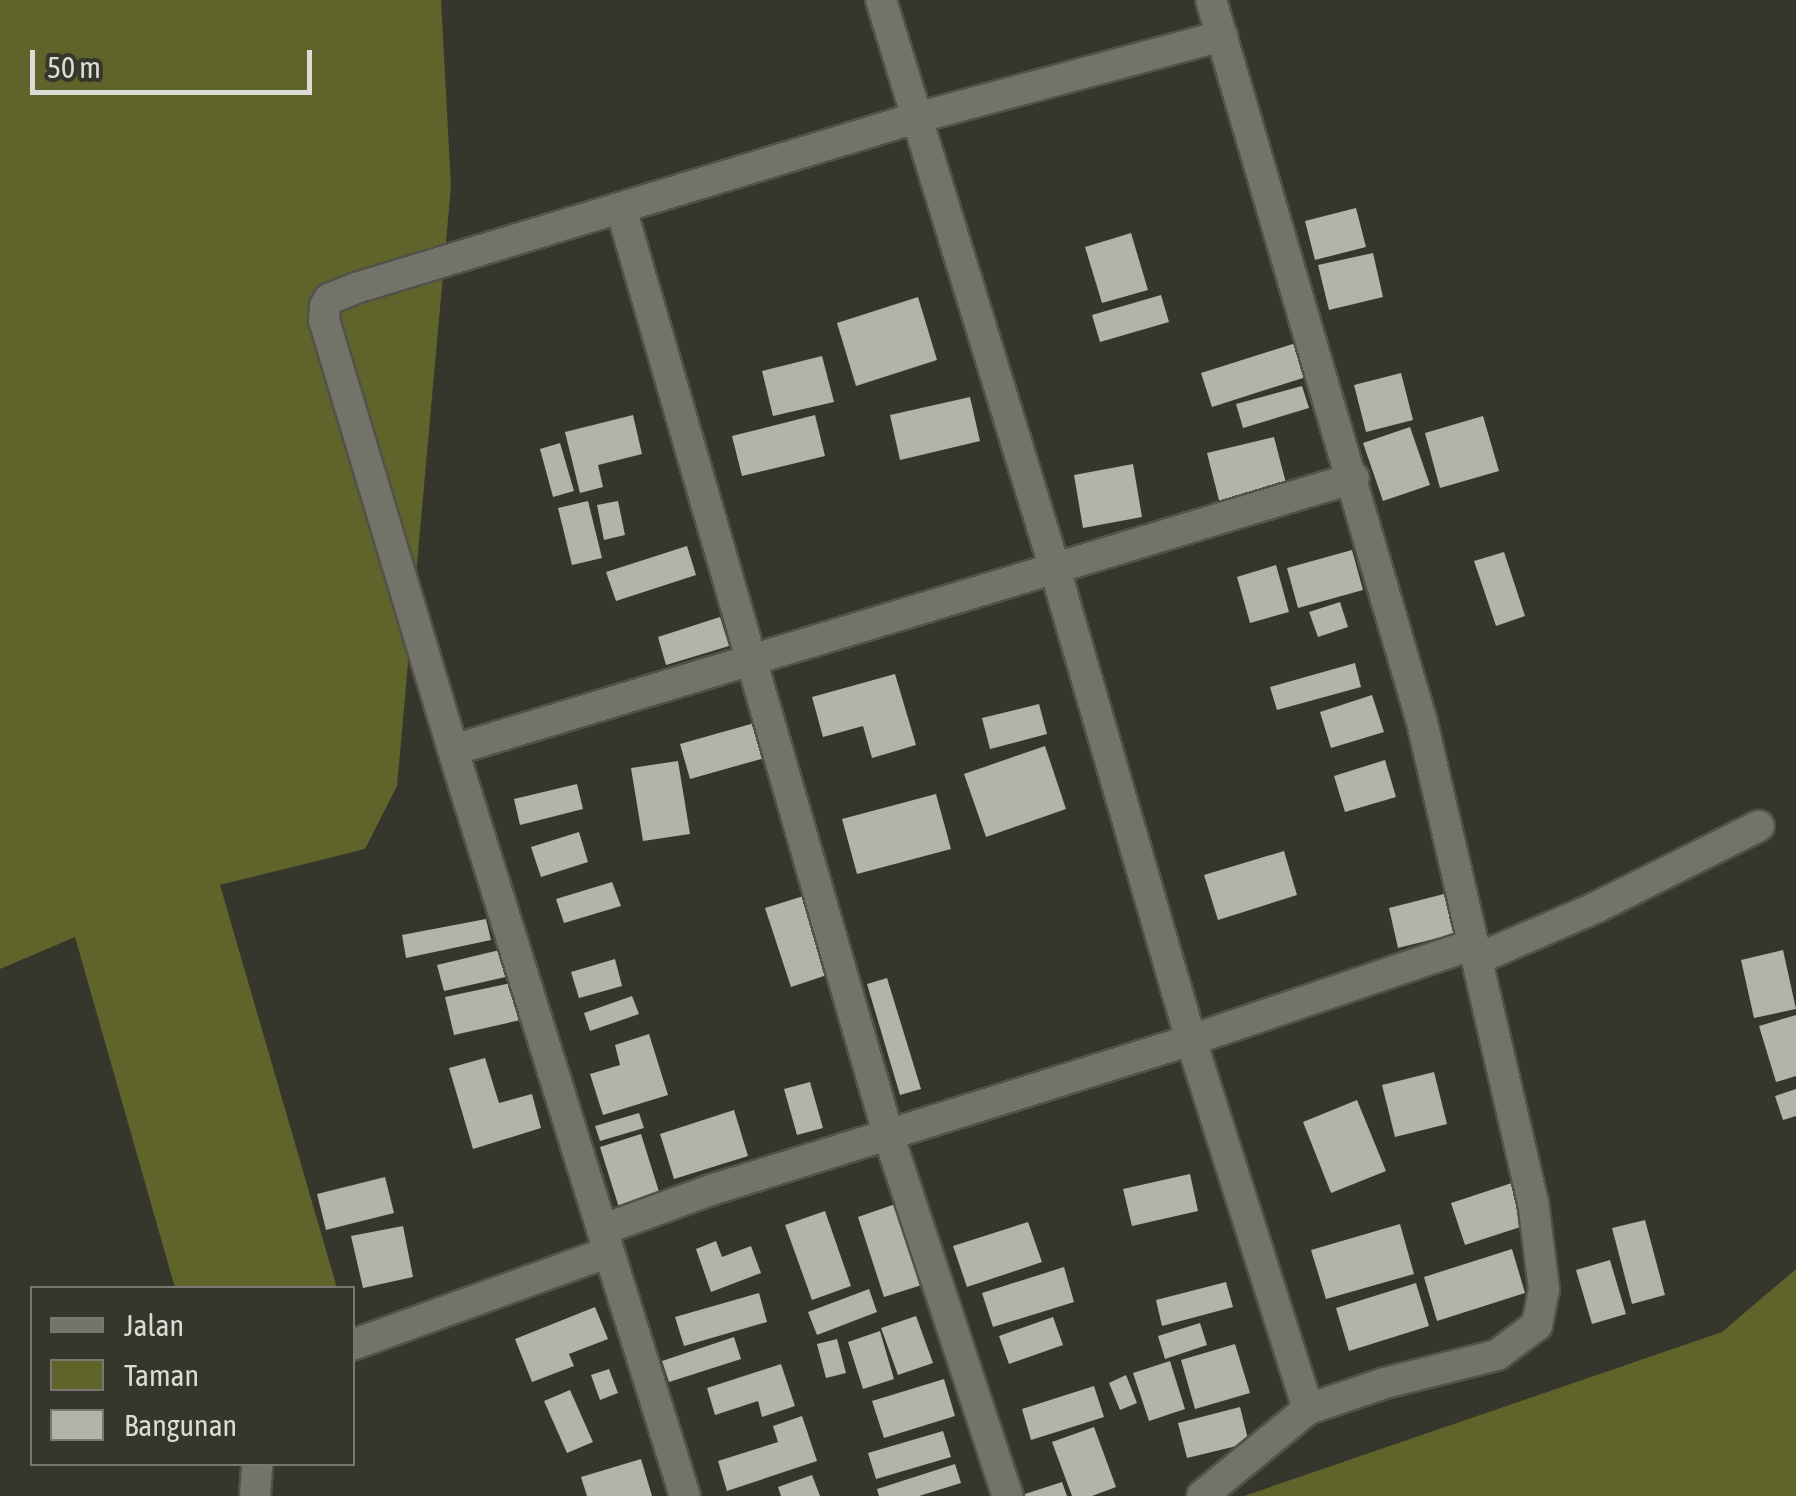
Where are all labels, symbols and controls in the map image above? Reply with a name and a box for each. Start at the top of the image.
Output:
scale bar [35,30,318,92]
text: 50 m [47,50,101,84]
legend [30,1286,355,1466]
text: Jalan [124,1308,184,1342]
text: Taman [124,1358,199,1392]
text: Bangunan [124,1408,237,1442]

